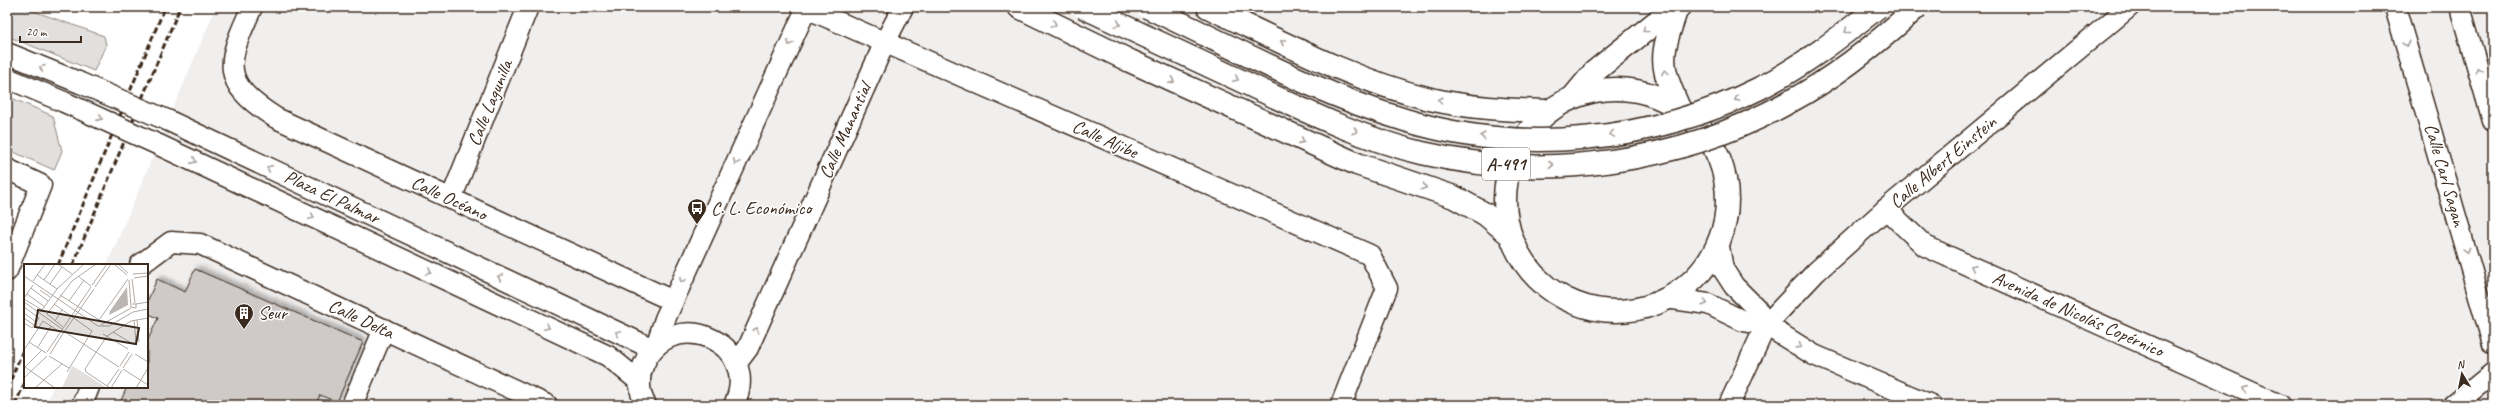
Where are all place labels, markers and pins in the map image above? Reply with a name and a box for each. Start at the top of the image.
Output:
place label: C. L. Económico [711,196,813,220]
bus stop icon: C. L. Económico [686,197,708,225]
place label: Seur [258,301,289,325]
building icon: Seur [233,302,255,330]

